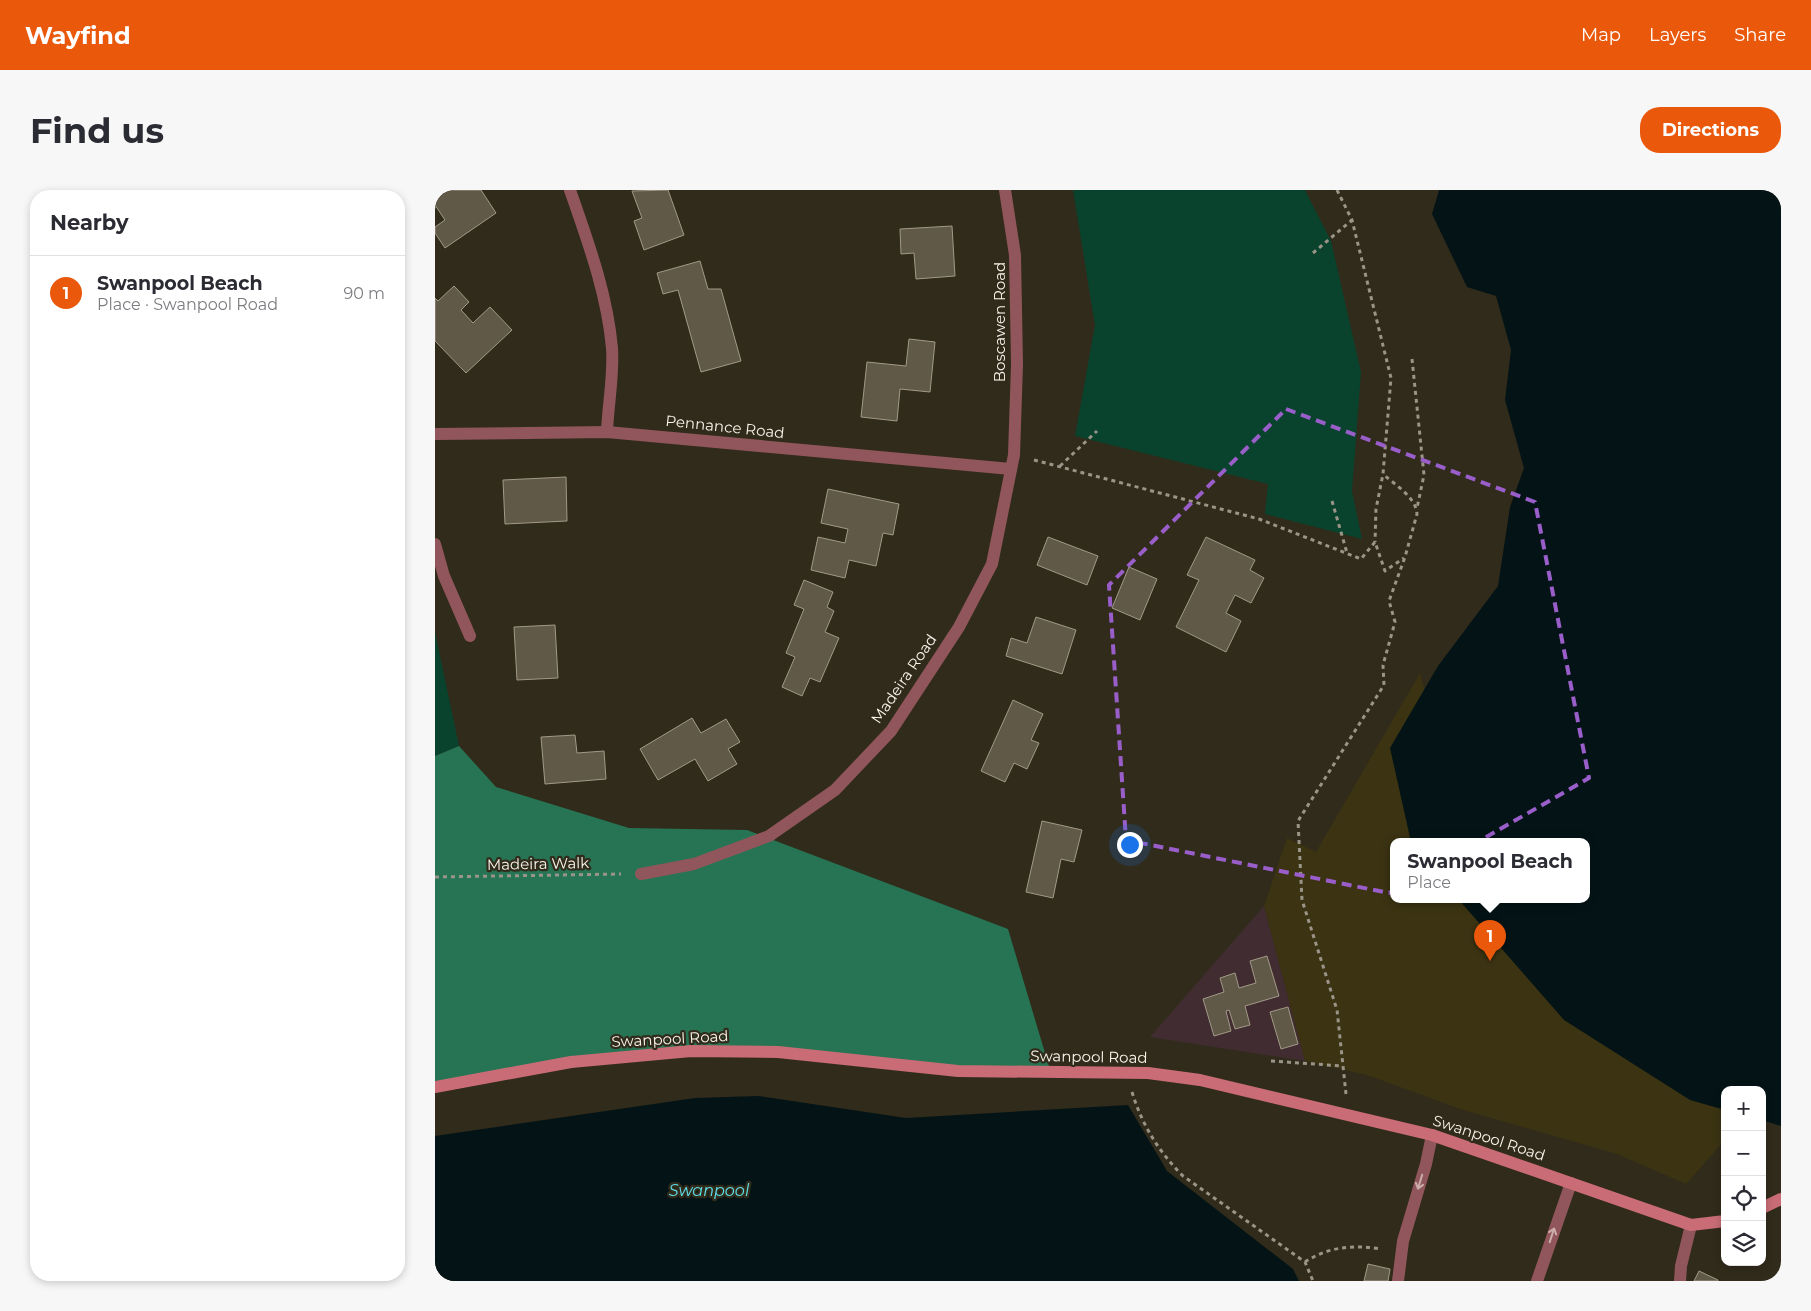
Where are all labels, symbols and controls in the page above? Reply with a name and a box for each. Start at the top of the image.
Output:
text: Wayfind [25,21,131,50]
text: Map [1581,24,1621,46]
text: Layers [1649,24,1706,46]
text: Share [1734,24,1786,46]
button: Directions [1640,107,1781,153]
text: Find us [30,109,164,152]
text: Nearby [50,210,129,235]
street label: Boscawen Road [990,262,1009,382]
text: Swanpool Beach [97,272,263,295]
text: 1 [63,284,69,303]
text: 90 m [343,284,385,303]
text: Place · Swanpool Road [97,295,278,314]
street label: Pennance Road [665,411,785,442]
street label: Madeira Road [867,630,941,727]
your location [1117,832,1143,858]
popup [1390,838,1590,903]
text: Swanpool Beach [1407,850,1573,873]
street label: Madeira Walk [487,853,589,874]
text: Place [1407,873,1451,892]
pin: 1 [1474,920,1506,961]
street label: Swanpool Road [611,1026,729,1051]
street label: Swanpool Road [1030,1046,1148,1067]
map controls [1721,1086,1766,1266]
button: + [1721,1086,1766,1131]
street label: Swanpool Road [1431,1110,1548,1165]
button: − [1721,1131,1766,1176]
one-way arrow [1415,1174,1425,1190]
button: locate [1721,1176,1766,1221]
water label: Swanpool [669,1181,750,1200]
button: layers [1721,1221,1766,1266]
one-way arrow [1548,1227,1557,1243]

